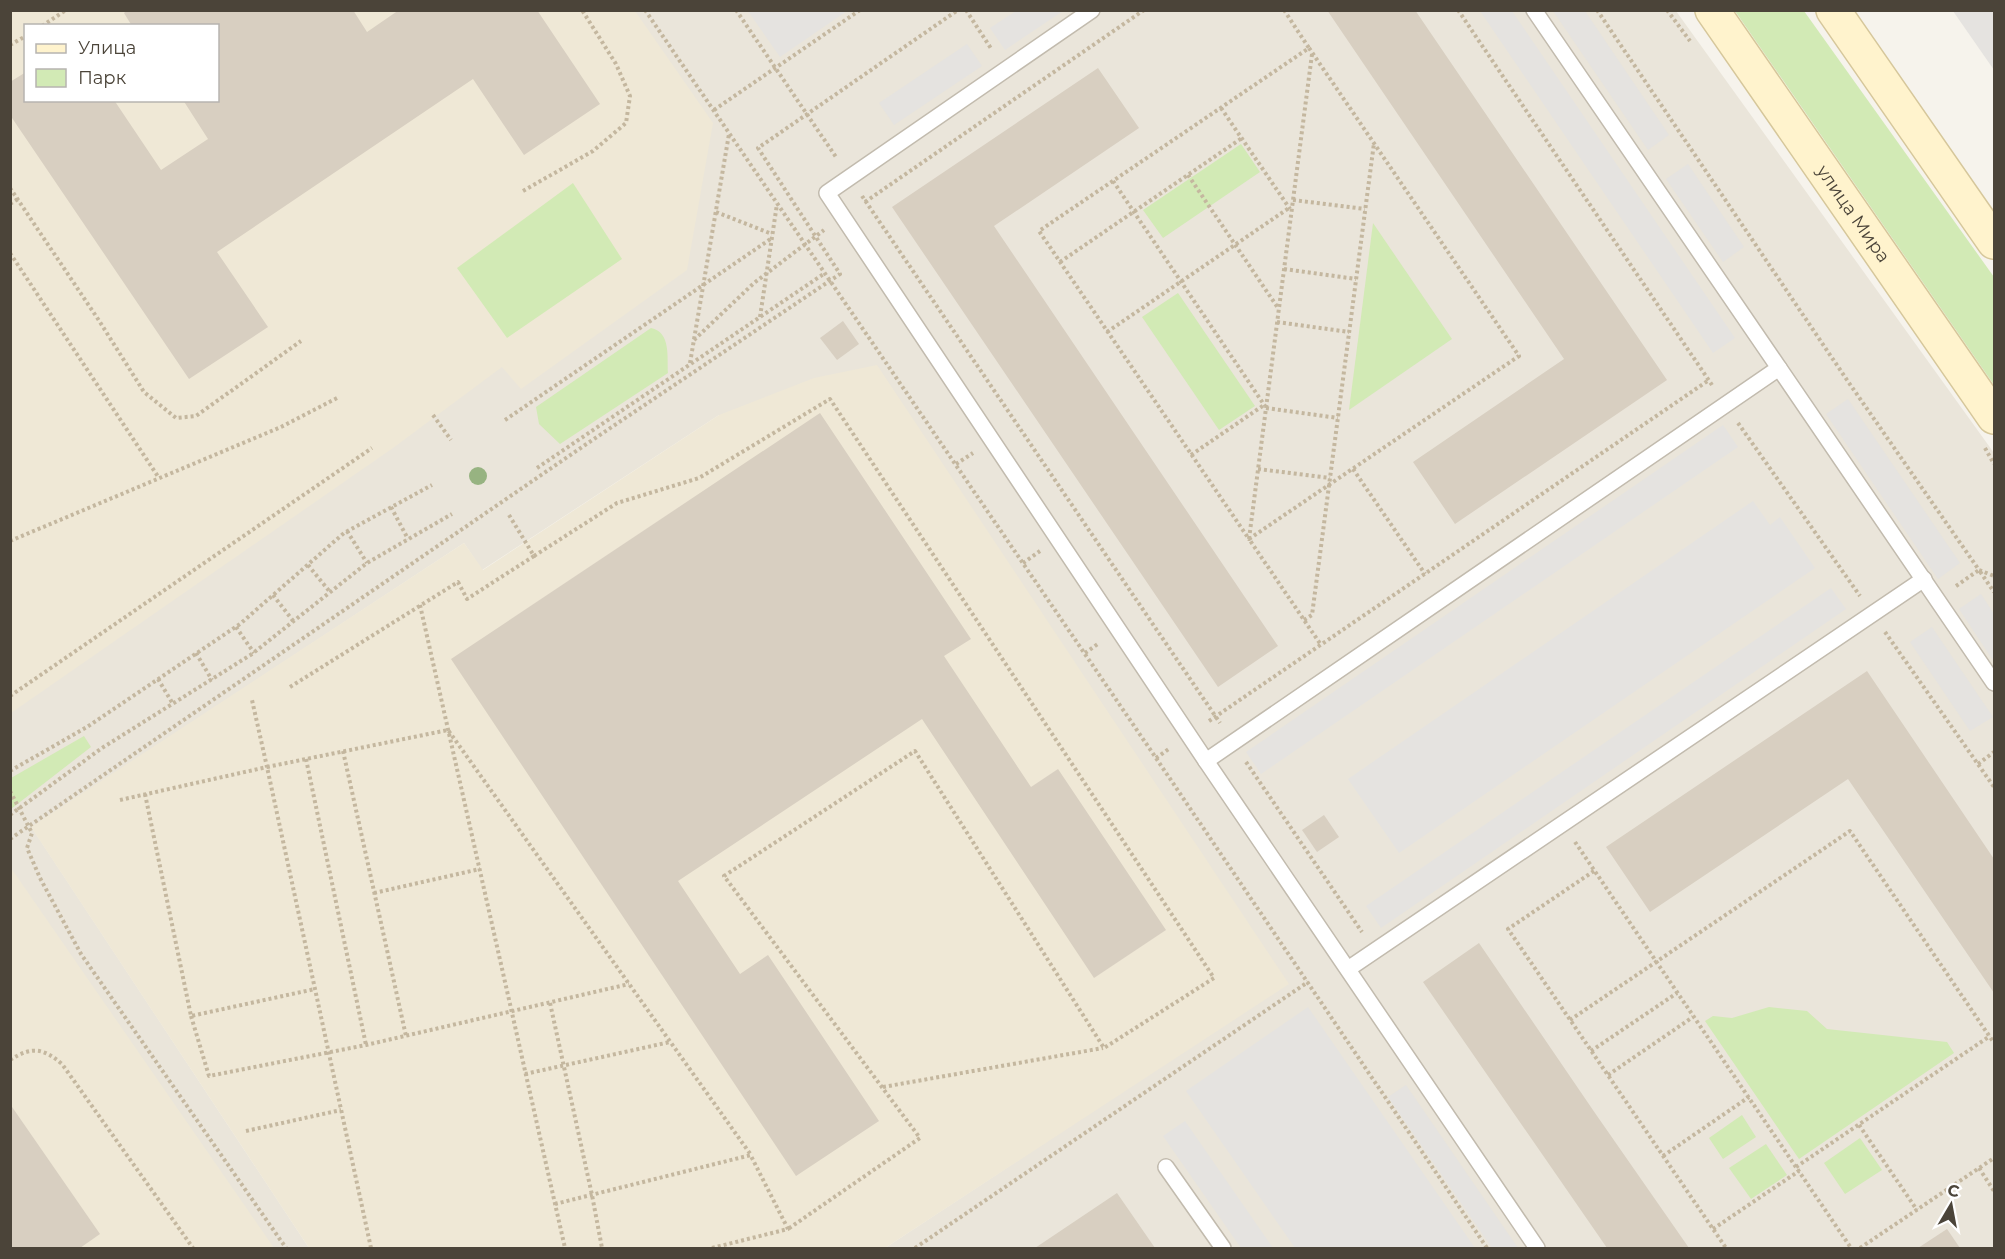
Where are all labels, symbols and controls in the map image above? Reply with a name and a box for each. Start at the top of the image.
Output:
legend [24,24,219,102]
text: Улица [78,37,136,59]
text: Парк [78,67,127,89]
street label: улица Мира [1811,160,1895,267]
north arrow [1921,1175,1981,1235]
text: С [1946,1180,1961,1201]

